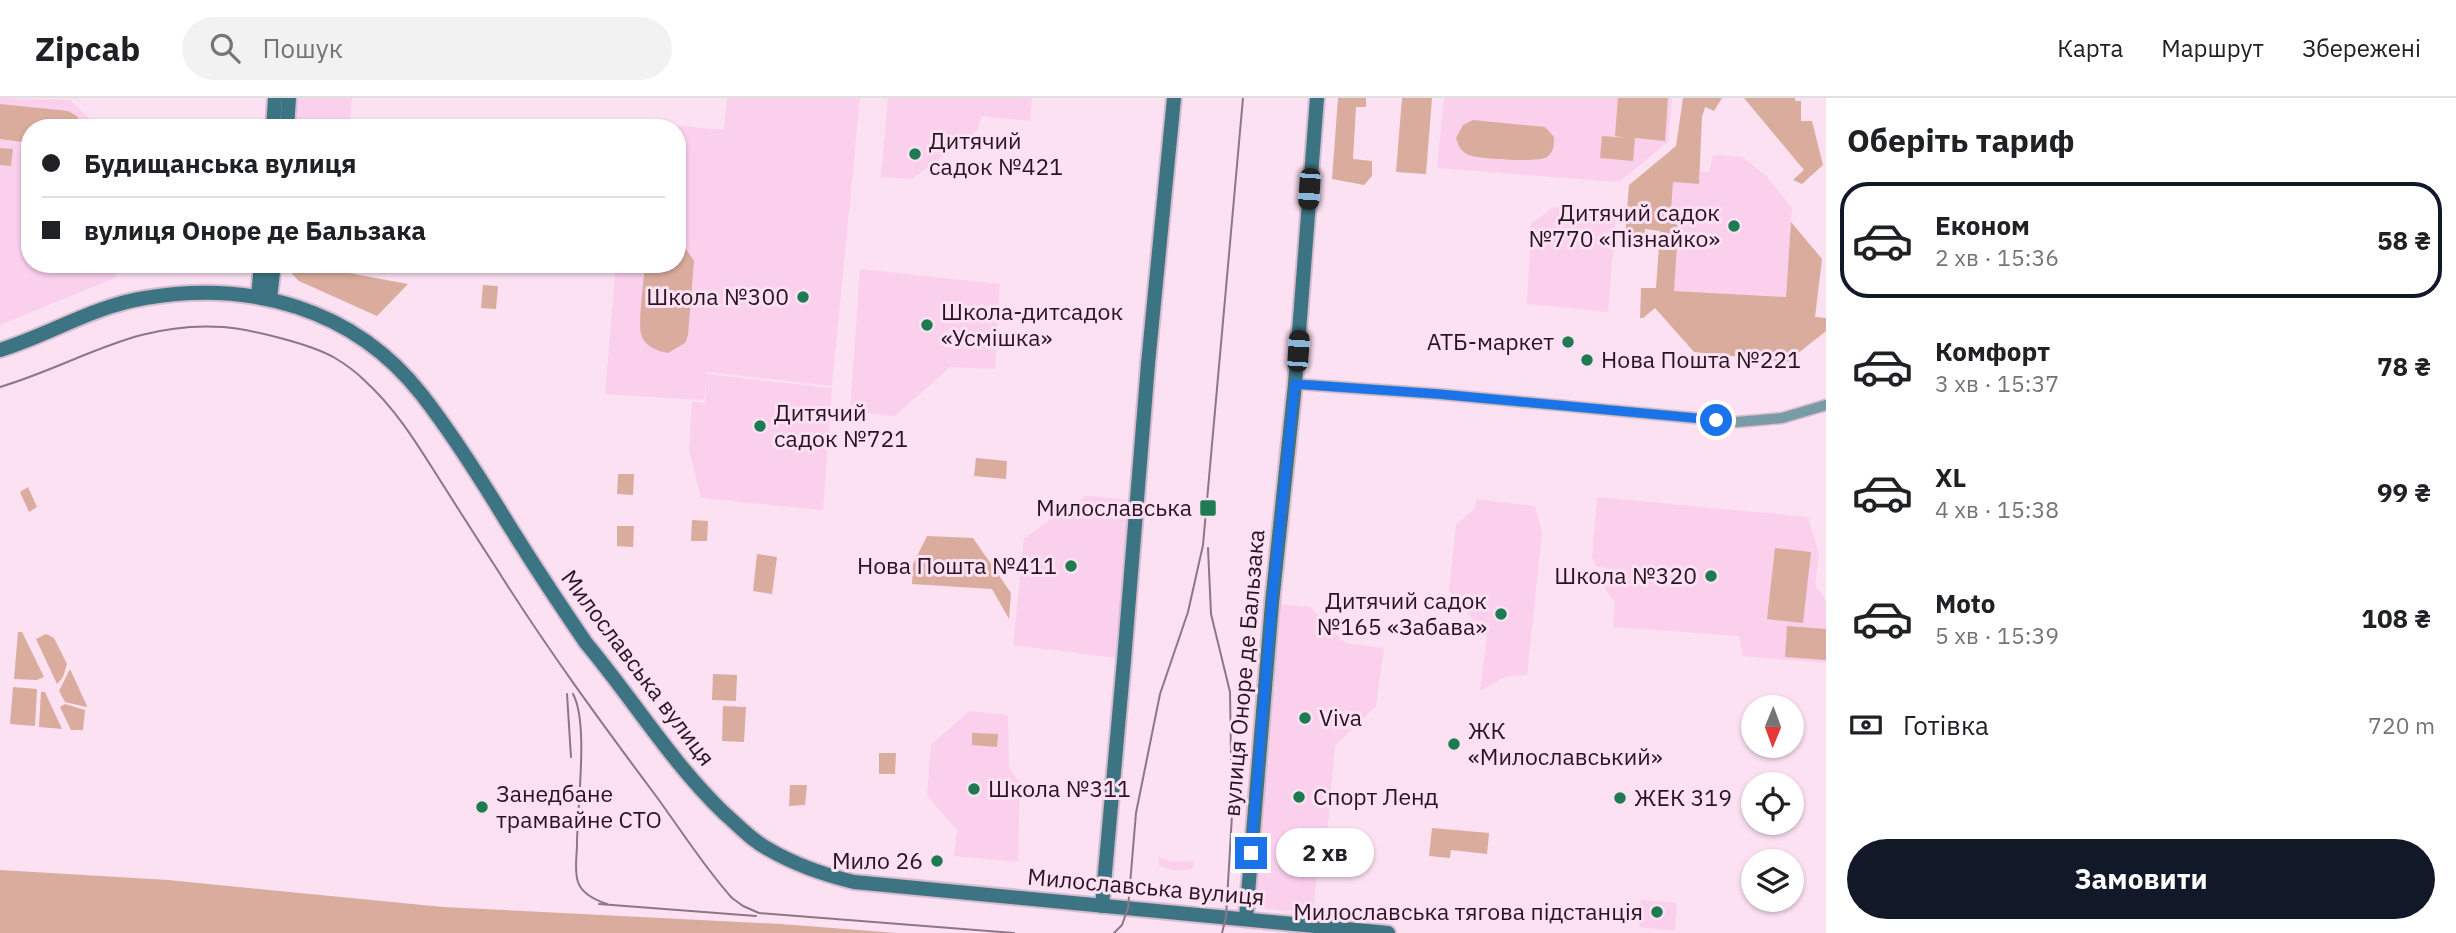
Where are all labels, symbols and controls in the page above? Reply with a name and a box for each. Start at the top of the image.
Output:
search box [182,17,672,80]
text: Zipcab [35,27,140,70]
icon: search [206,29,244,67]
text: Пошук [262,31,343,65]
text: Карта [2057,32,2123,64]
text: Маршрут [2161,32,2264,64]
text: Збережені [2302,32,2421,64]
text: Оберіть тариф [1847,119,2074,161]
place label: Дитячий садок №421 [929,125,1063,181]
text: Будищанська вулиця [84,146,356,180]
marker: Дитячий садок №421 [907,146,923,162]
car [1298,167,1321,211]
place label: Дитячий садок №770 «Пізнайко» [1528,197,1720,253]
text: Економ [1935,208,2030,242]
icon: car [1851,209,1914,272]
text: вулиця Оноре де Бальзака [84,213,426,247]
marker: Дитячий садок №770 «Пізнайко» [1726,218,1742,234]
text: 58 ₴ [2377,223,2431,257]
text: 2 хв · 15:36 [1935,242,2059,272]
place label: Школа №300 [646,281,789,311]
marker: Школа №300 [795,289,811,305]
place label: Школа-дитсадок «Усмішка» [941,296,1123,352]
marker: Школа-дитсадок «Усмішка» [919,317,935,333]
place label: АТБ-маркет [1427,326,1554,356]
car [1287,329,1310,373]
marker: АТБ-маркет [1560,334,1576,350]
text: Комфорт [1935,334,2050,368]
icon: car [1851,335,1914,398]
place label: Нова Пошта №221 [1601,344,1801,374]
text: 78 ₴ [2377,349,2431,383]
marker: Нова Пошта №221 [1579,352,1595,368]
text: 3 хв · 15:37 [1935,368,2059,398]
place label: Дитячий садок №721 [774,397,908,453]
route start [1700,404,1732,436]
marker: Дитячий садок №721 [752,418,768,434]
text: XL [1935,460,1966,494]
icon: car [1851,461,1914,524]
text: 99 ₴ [2377,475,2431,509]
place label: Милославська [1036,492,1192,522]
text: 4 хв · 15:38 [1935,494,2059,524]
marker: Милославська [1198,498,1218,518]
street label: вулиця Оноре де Бальзака [1216,528,1271,818]
place label: Нова Пошта №411 [857,550,1057,580]
marker: Нова Пошта №411 [1063,558,1079,574]
place label: Школа №320 [1554,560,1697,590]
street label: Милославська вулиця [555,563,722,771]
marker: Школа №320 [1703,568,1719,584]
place label: Дитячий садок №165 «Забава» [1317,585,1487,641]
text: Moto [1935,586,1995,620]
icon: car [1851,587,1914,650]
text: 108 ₴ [2361,601,2431,635]
marker: Дитячий садок №165 «Забава» [1493,606,1509,622]
text: 5 хв · 15:39 [1935,620,2059,650]
north arrow [1741,695,1804,758]
map controls [1741,695,1804,912]
place label: Viva [1319,702,1362,732]
icon: cash [1847,706,1885,744]
text: Готівка [1903,708,1989,742]
marker: Viva [1297,710,1313,726]
text: 720 m [2368,710,2435,740]
place label: ЖК «Милославський» [1468,715,1663,771]
marker: ЖК «Милославський» [1446,736,1462,752]
button: locate [1741,772,1804,835]
place label: Школа №311 [988,773,1131,803]
place label: Занедбане трамвайне СТО [496,778,662,834]
marker: Школа №311 [966,781,982,797]
place label: Спорт Ленд [1313,781,1439,811]
place label: ЖЕК 319 [1634,782,1732,812]
marker: Спорт Ленд [1291,789,1307,805]
marker: ЖЕК 319 [1612,790,1628,806]
marker: Занедбане трамвайне СТО [474,799,490,815]
callout: 2 хв [1276,828,1374,878]
route end [1235,837,1267,869]
text: 2 хв [1302,837,1348,867]
button: Замовити [1847,839,2435,919]
place label: Мило 26 [832,845,923,875]
button: layers [1741,849,1804,912]
marker: Мило 26 [929,853,945,869]
street label: Милославська вулиця [1026,861,1266,911]
place label: Милославська тягова пiдстанцiя [1293,896,1643,926]
marker: Милославська тягова пiдстанцiя [1649,904,1665,920]

